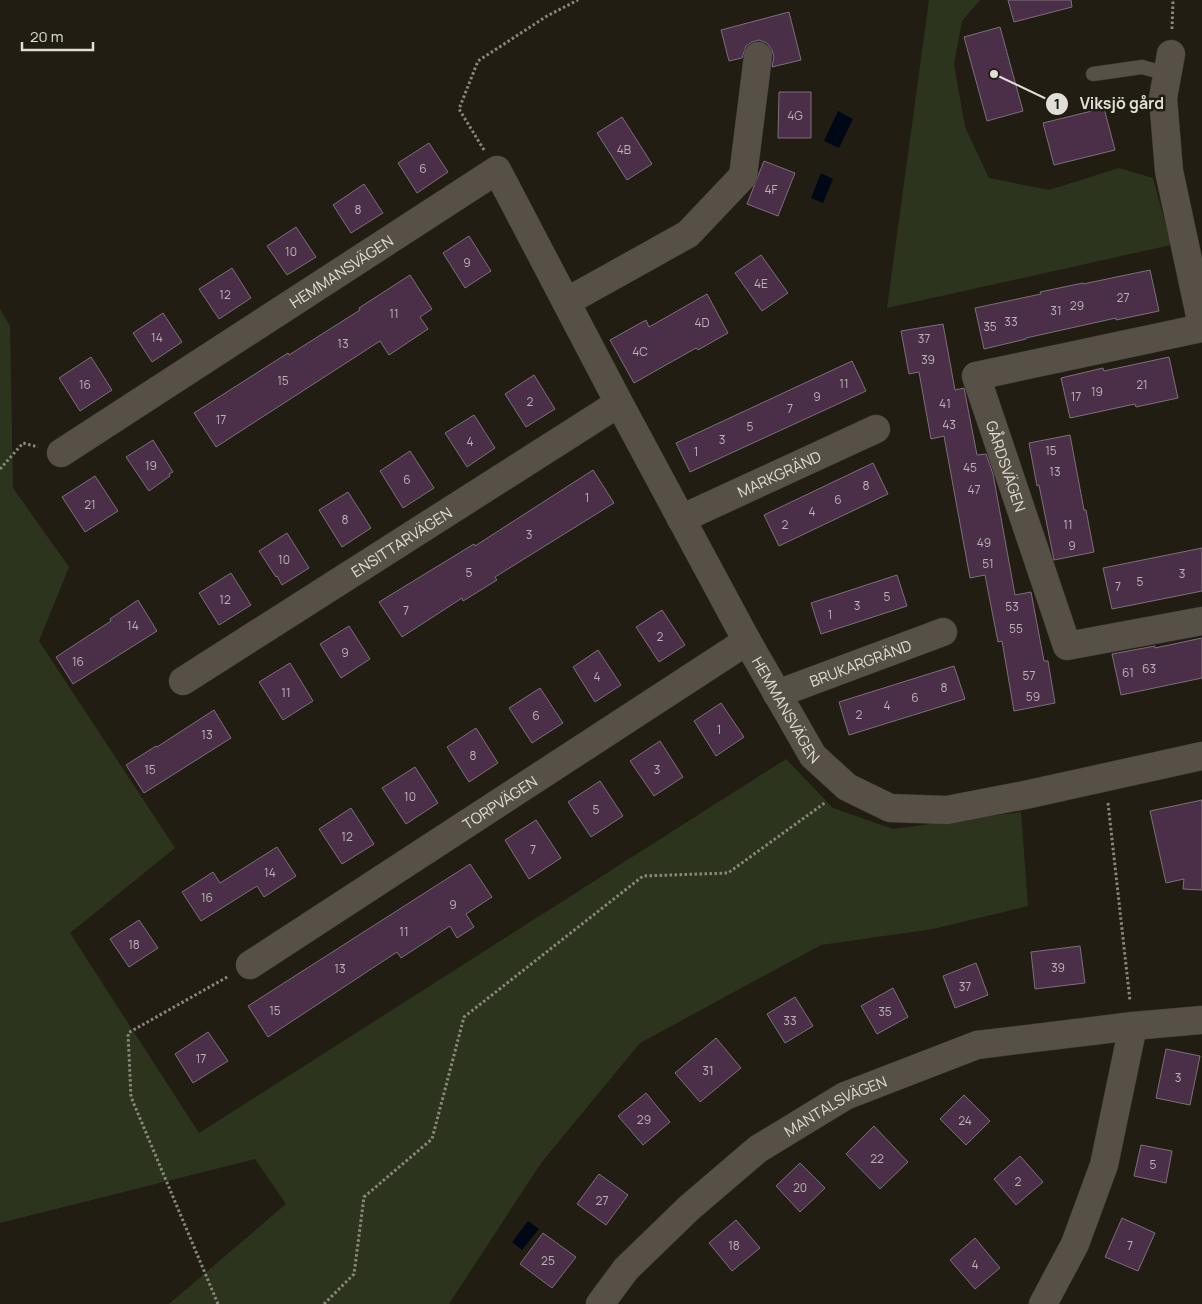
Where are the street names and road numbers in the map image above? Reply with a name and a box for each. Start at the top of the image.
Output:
street label: HEMMANSVÄGEN [285,230,397,312]
street label: GÅRDSVÄGEN [981,418,1031,514]
street label: MARKGRÄND [734,445,824,502]
street label: ENSITTARVÄGEN [347,502,456,582]
street label: BRUKARGRÄND [807,634,914,691]
street label: HEMMANSVÄGEN [747,652,825,768]
street label: TORPVÄGEN [458,770,541,834]
street label: MANTALSVÄGEN [780,1070,890,1141]

